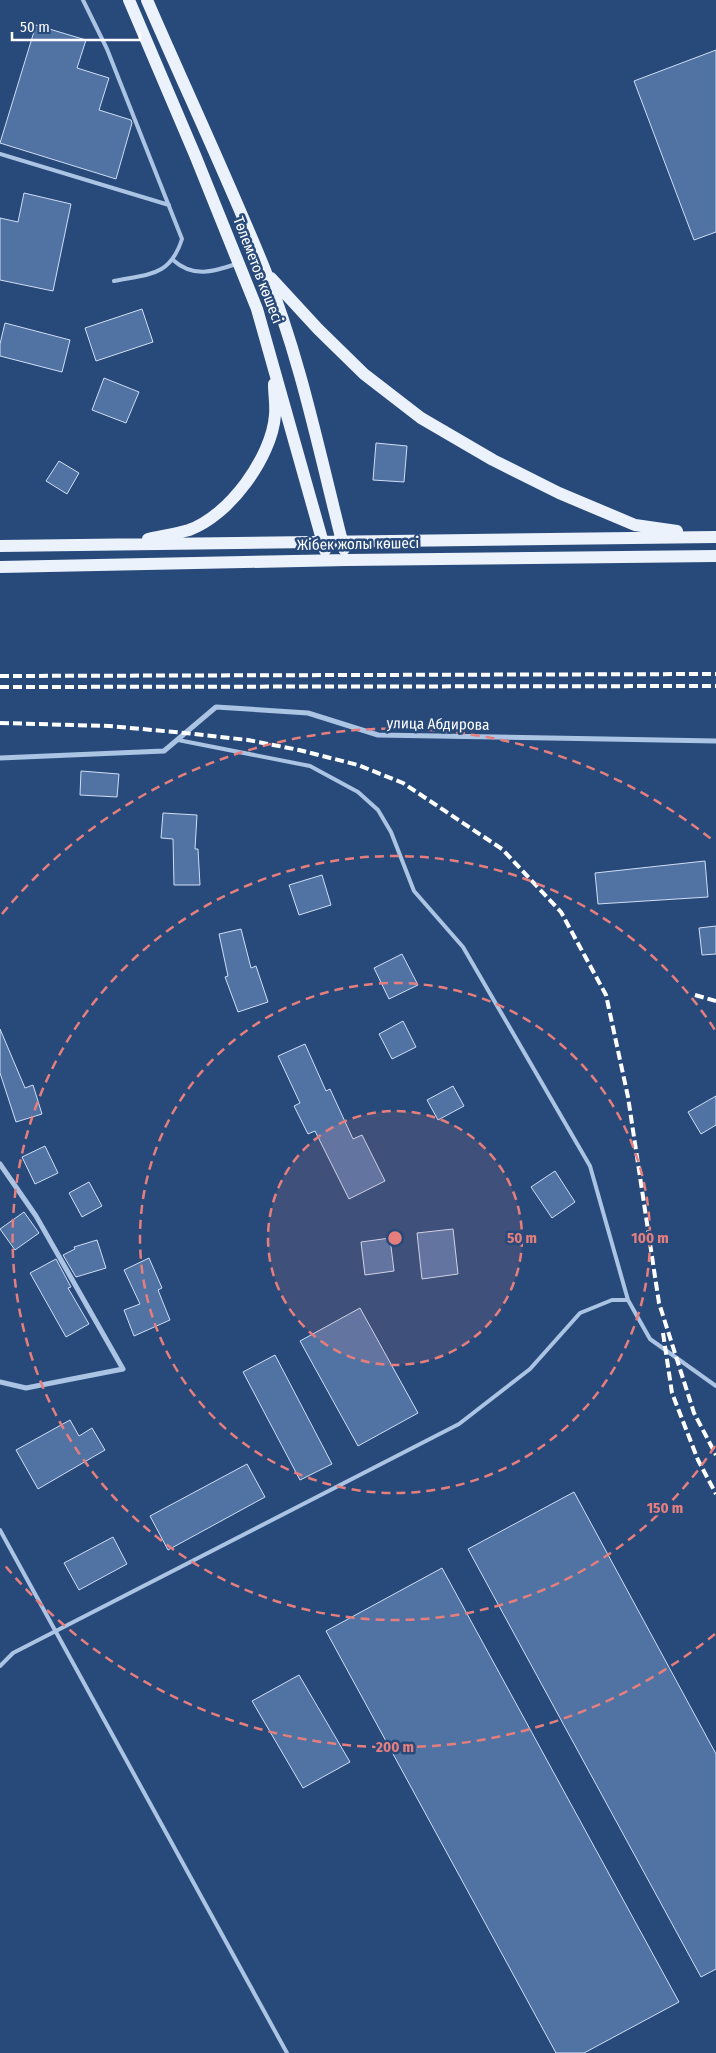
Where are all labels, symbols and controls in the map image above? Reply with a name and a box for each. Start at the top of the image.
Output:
scale bar [12,10,140,42]
text: 50 m [20,18,50,36]
street label: Төлеметов көшесі [229,214,287,326]
street label: Жібек жолы көшесі [297,534,419,554]
street label: улица Абдирова [386,714,490,734]
centre of rings [386,1229,404,1247]
text: 50 m [507,1229,537,1247]
text: 100 m [631,1229,669,1247]
text: 150 m [647,1499,683,1517]
text: 200 m [375,1738,414,1756]

